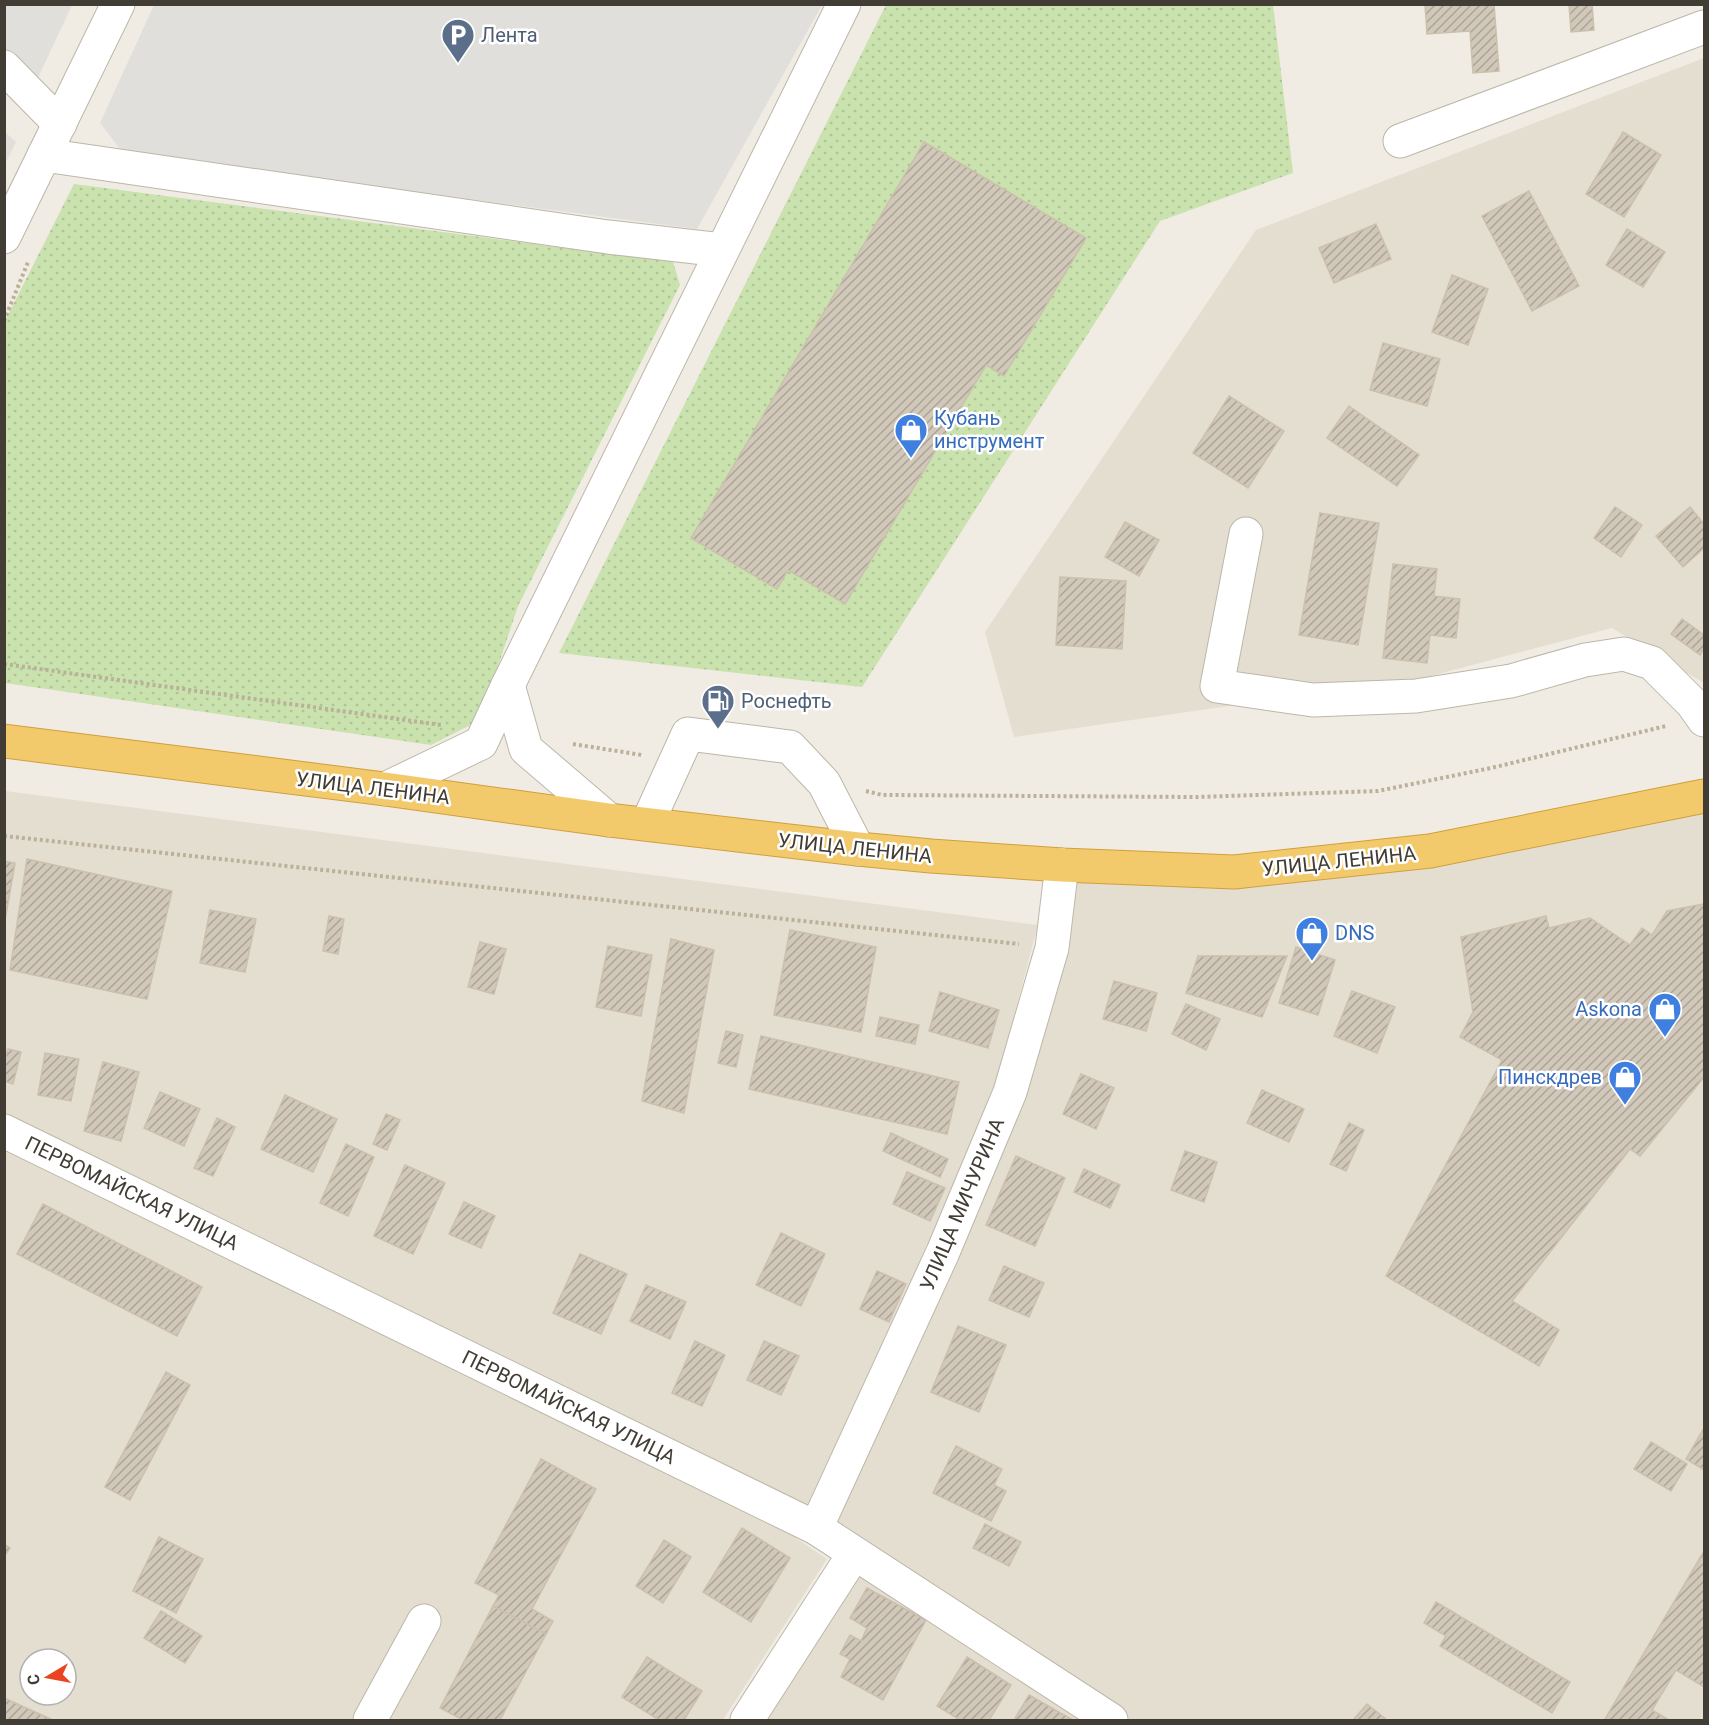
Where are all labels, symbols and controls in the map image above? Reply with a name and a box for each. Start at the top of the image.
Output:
parking icon: Лента [440,17,476,64]
place label: Лента [481,23,538,47]
place label: Кубань инструмент [934,406,1045,453]
shop icon: Кубань инструмент [893,412,929,459]
fuel station icon: Роснефть [700,683,736,730]
place label: Роснефть [741,689,832,713]
street label: УЛИЦА ЛЕНИНА [295,767,451,809]
street label: УЛИЦА ЛЕНИНА [777,828,933,868]
street label: УЛИЦА ЛЕНИНА [1261,841,1417,881]
shop icon: DNS [1294,915,1330,962]
place label: DNS [1335,921,1374,945]
shop icon: Askona [1647,991,1683,1038]
place label: Askona [1575,997,1642,1021]
shop icon: Пинскдрев [1607,1059,1643,1106]
place label: Пинскдрев [1498,1065,1602,1089]
street label: УЛИЦА МИЧУРИНА [915,1114,1009,1294]
street label: ПЕРВОМАЙСКАЯ УЛИЦА [21,1131,243,1255]
street label: ПЕРВОМАЙСКАЯ УЛИЦА [458,1345,680,1469]
north arrow [18,1647,78,1707]
text: С [23,1673,44,1686]

